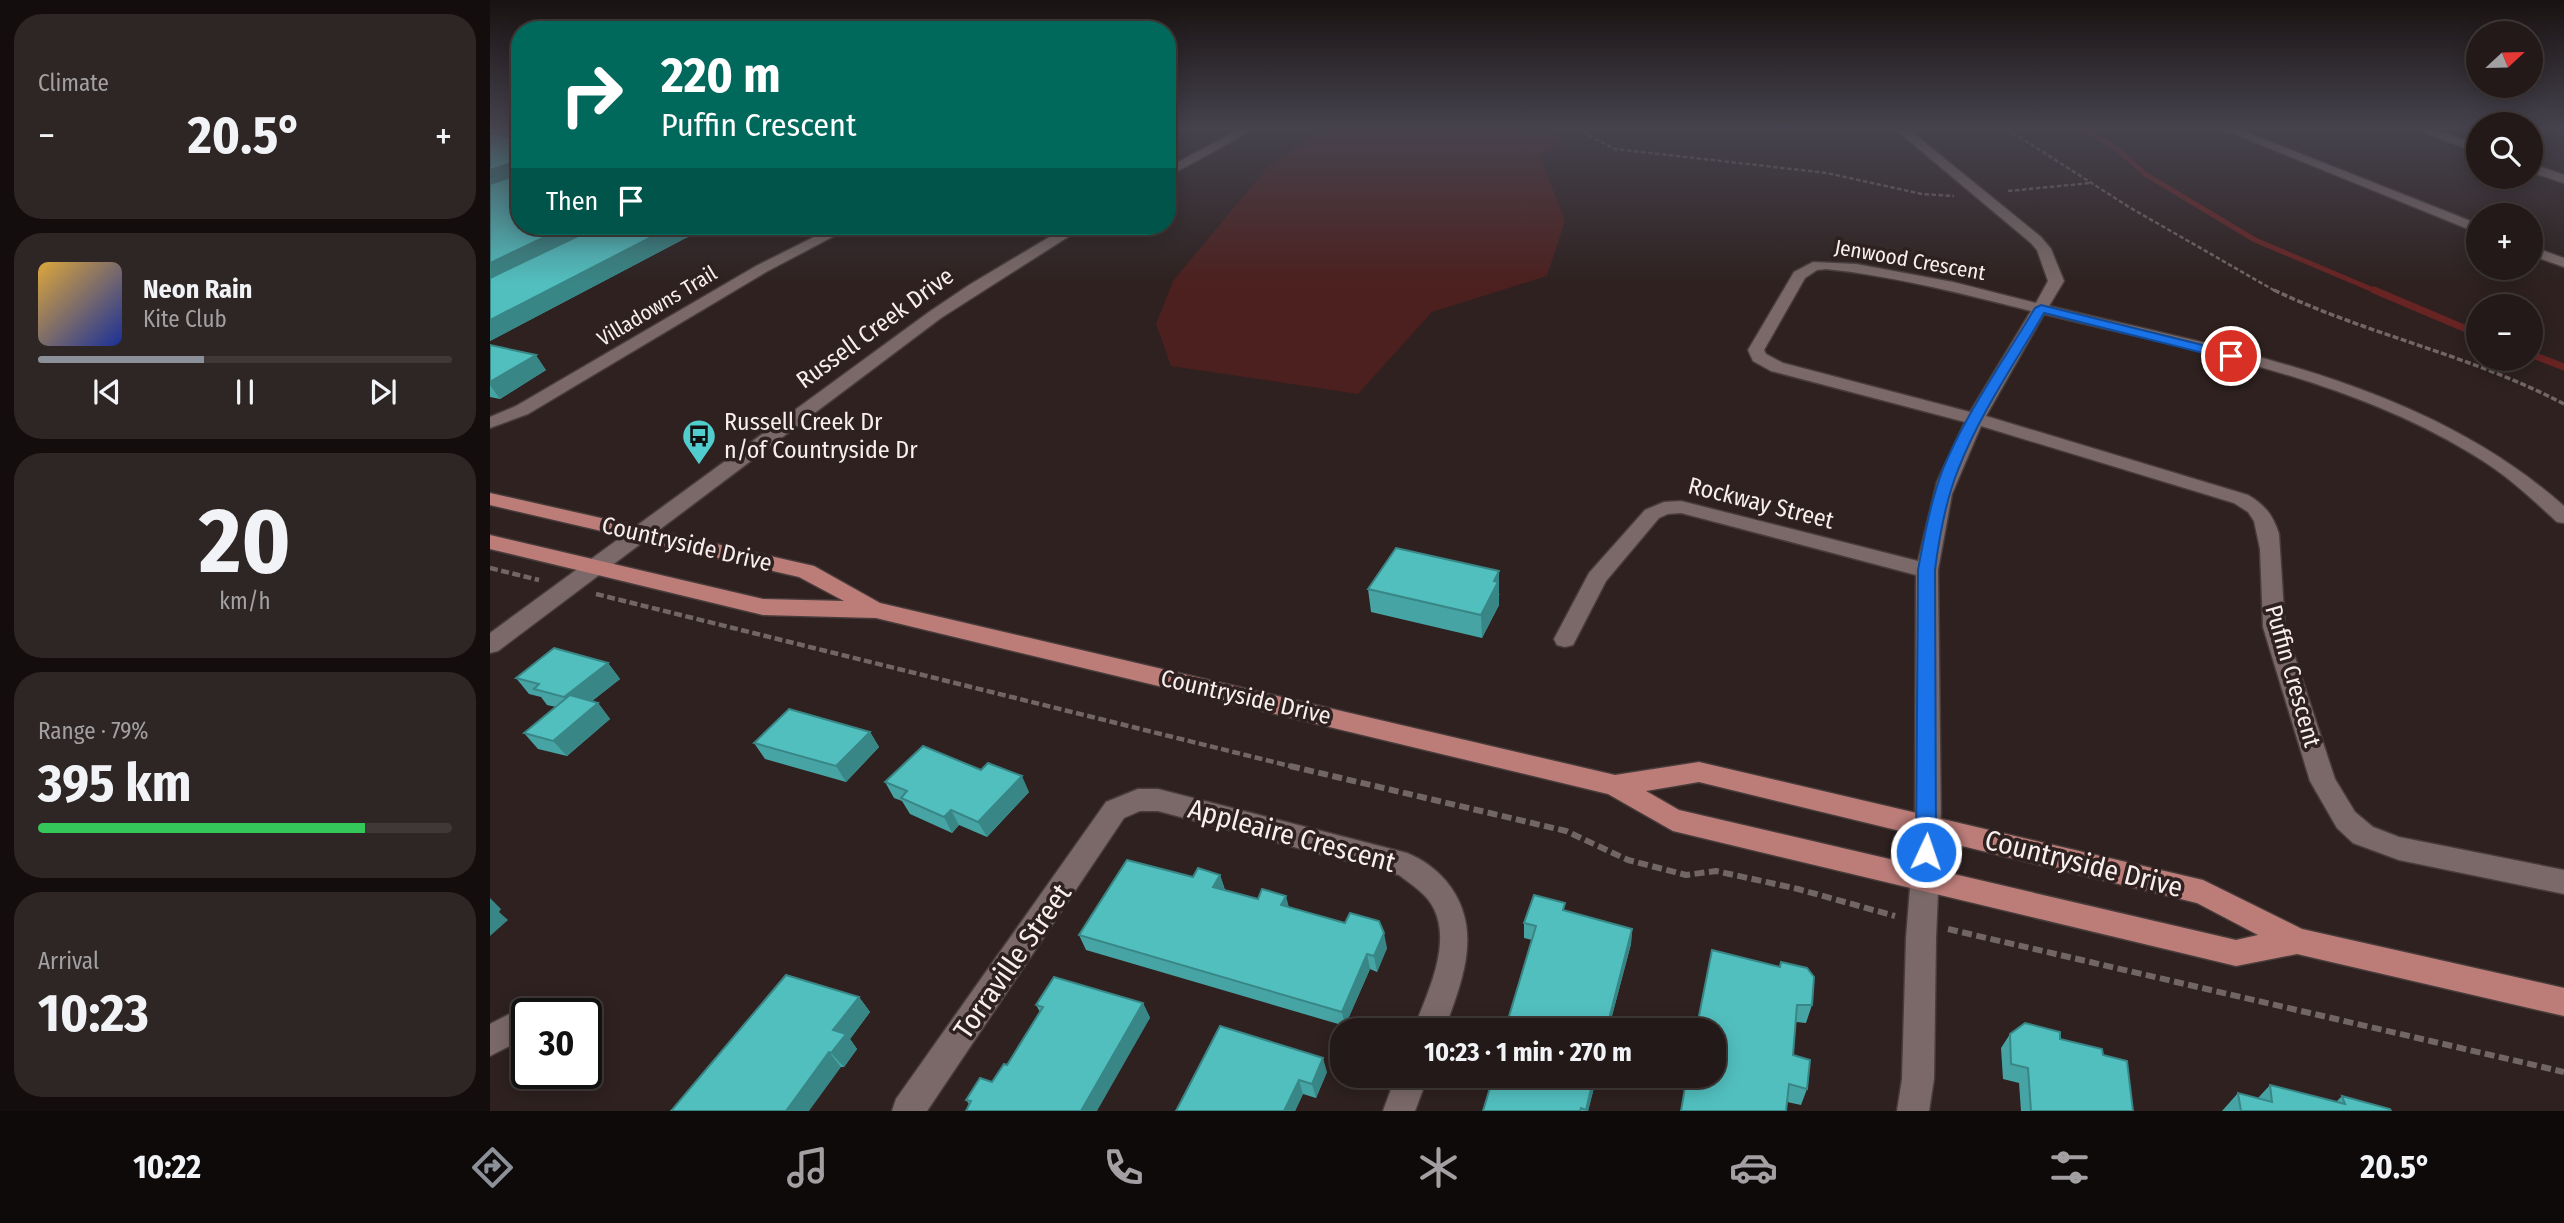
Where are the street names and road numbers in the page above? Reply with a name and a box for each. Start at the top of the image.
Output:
street label: Jenwood Crescent [1833,234,1987,286]
street label: Villadowns Trail [592,260,722,352]
street label: Russell Creek Drive [791,262,959,394]
street label: Rockway Street [1685,471,1837,535]
street label: Countryside Drive [599,511,775,577]
street label: Puffin Crescent [2259,602,2327,750]
street label: Countryside Drive [1158,664,1334,730]
street label: Appleaire Crescent [1185,792,1400,879]
street label: Countryside Drive [1982,823,2186,904]
street label: Torraville Street [947,877,1078,1045]

